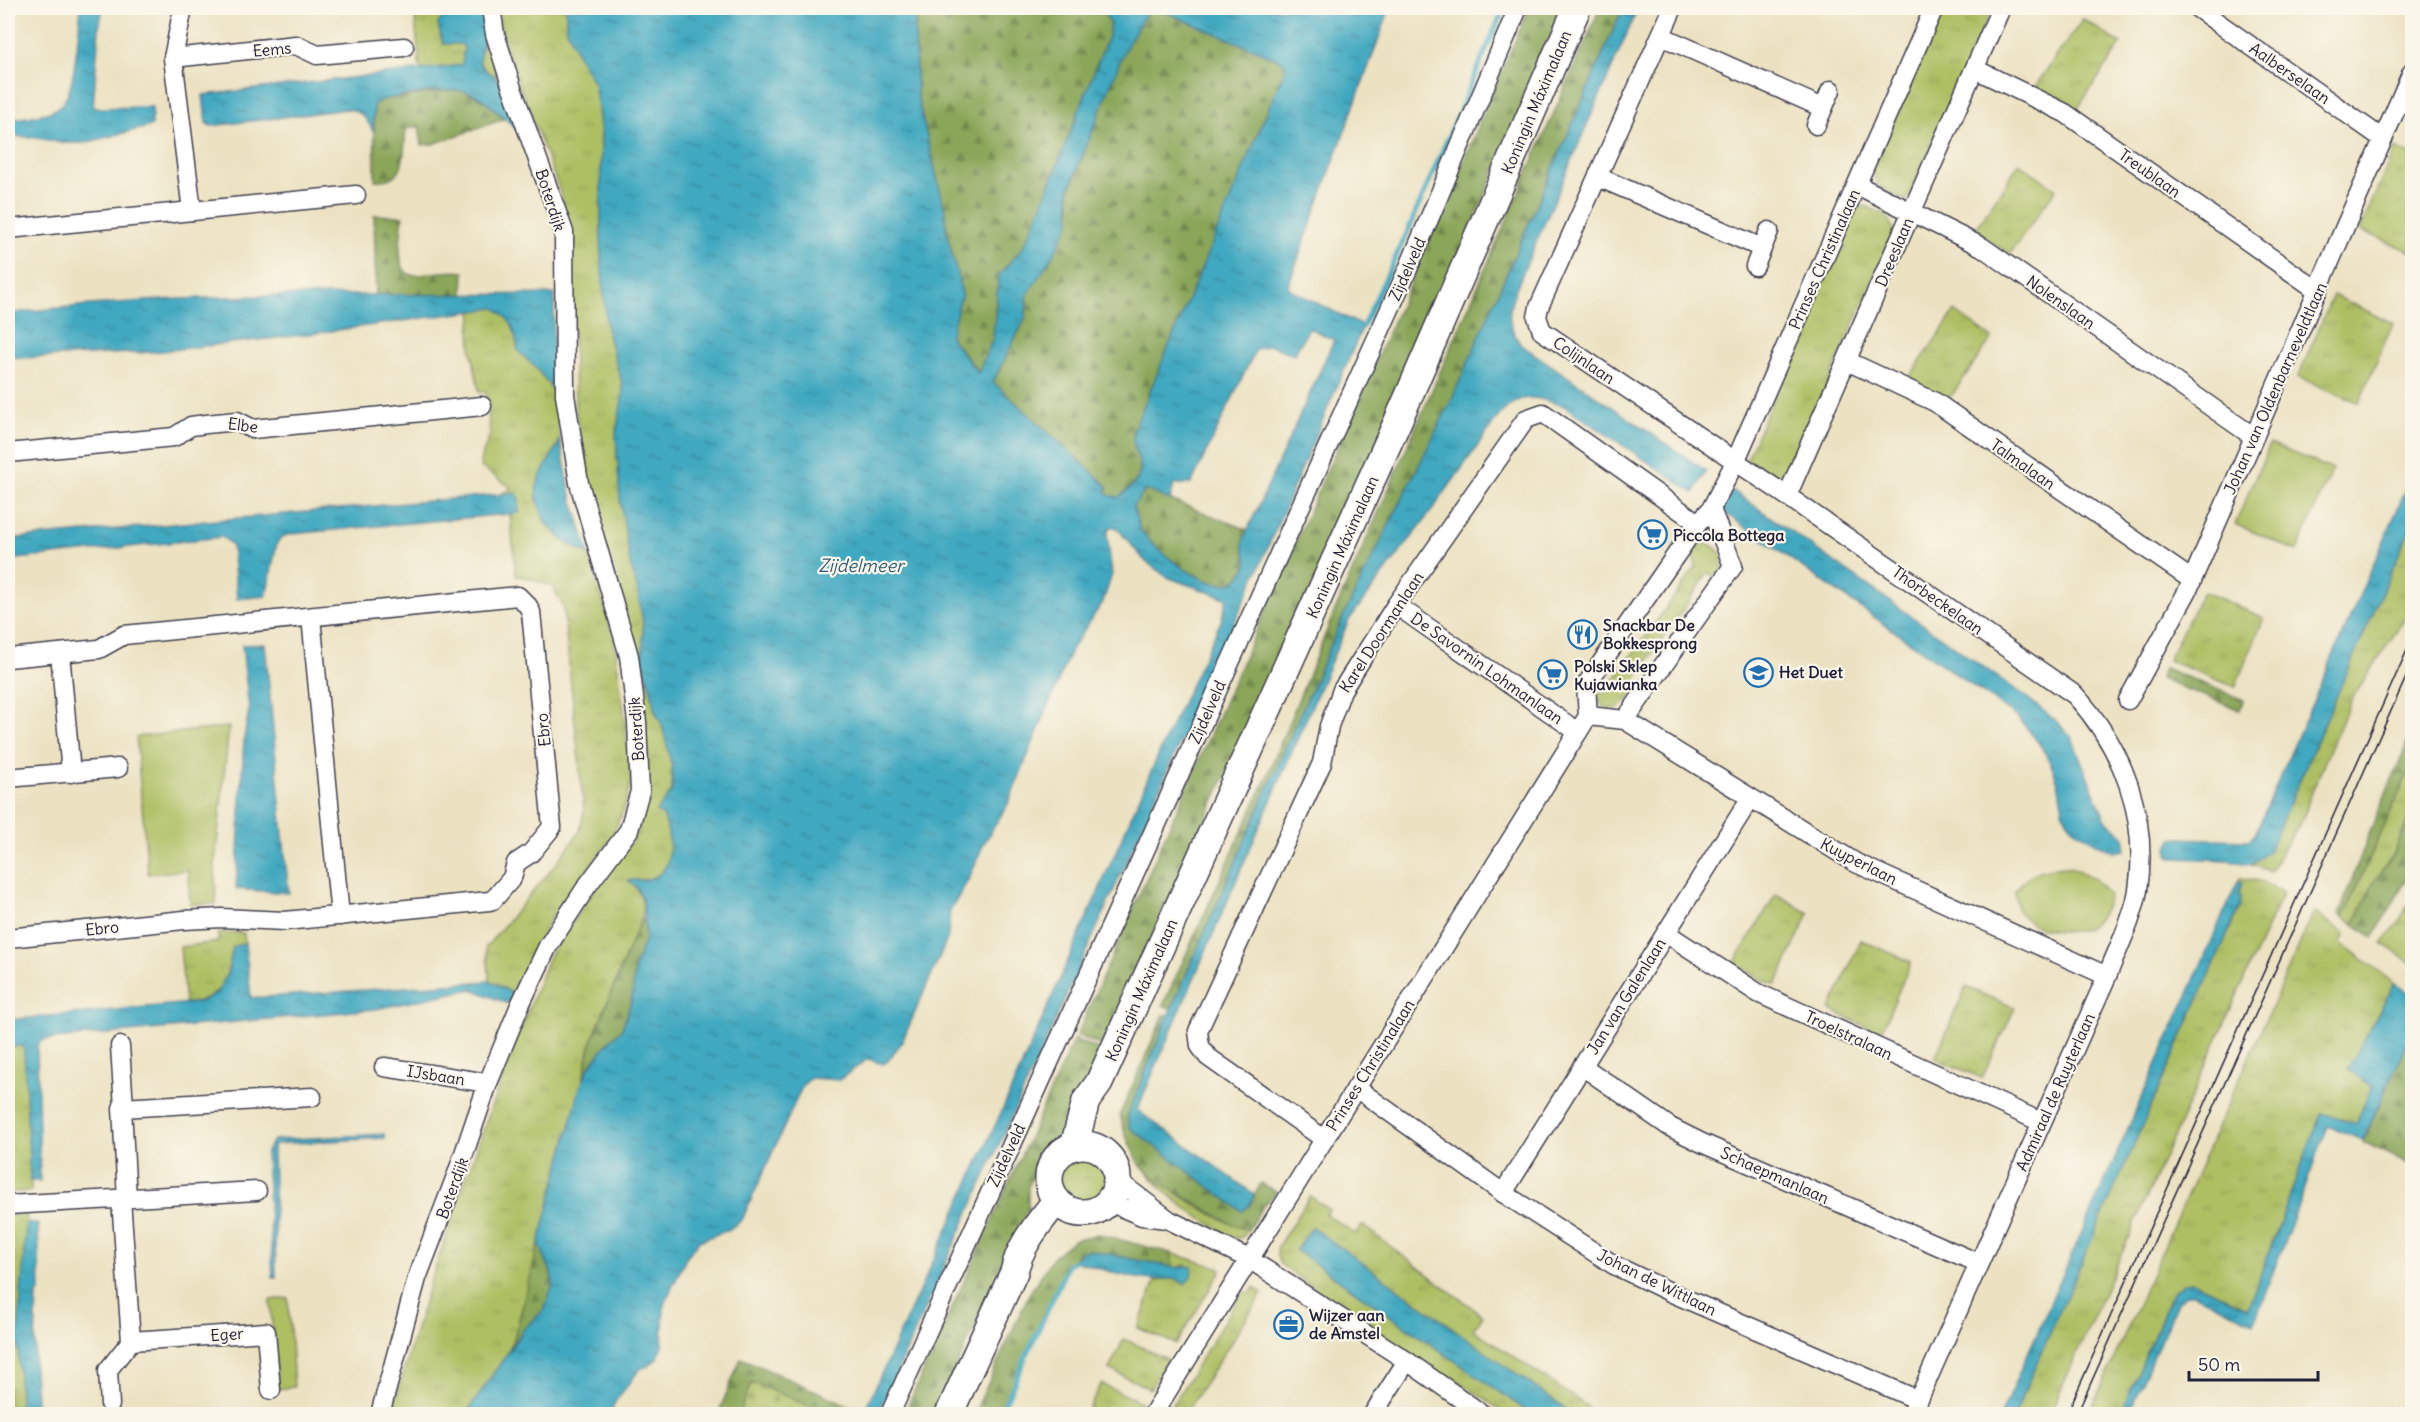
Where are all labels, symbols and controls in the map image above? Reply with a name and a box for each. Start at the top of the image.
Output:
street label: Koningin Máximalaan [1497,27,1575,177]
street label: Eems [252,37,292,61]
street label: Aalberselaan [2246,38,2334,108]
street label: Treublaan [2115,144,2185,202]
street label: Boterdijk [532,166,570,234]
street label: Prinses Christinalaan [1784,186,1864,332]
street label: Dreeslaan [1871,215,1917,289]
street label: Zijdelveld [1384,234,1430,304]
street label: Nolenslaan [2023,271,2099,333]
street label: Johan van Oldenbarneveldtlaan [2219,279,2331,497]
street label: Colijnlaan [1549,332,1619,388]
street label: Elbe [227,413,259,437]
street label: Talmalaan [1987,435,2059,493]
street label: Koningin Máximalaan [1302,473,1382,621]
supermarket icon: Piccola Bottega [1636,519,1668,551]
place label: Piccola Bottega [1673,525,1784,546]
water label: Zijdelmeer [818,554,906,577]
street label: Thorbeckelaan [1889,561,1987,639]
street label: Karel Doormanlaan [1334,568,1428,696]
street label: De Savornin Lohmanlaan [1407,608,1567,728]
place label: Snackbar De Bokkesprong [1603,615,1697,654]
restaurant icon: Snackbar De Bokkesprong [1566,618,1598,650]
place label: Polski Sklep Kujawianka [1574,656,1658,694]
school or university icon: Het Duet [1742,656,1774,688]
supermarket icon: Polski Sklep Kujawianka [1537,659,1569,691]
place label: Het Duet [1779,662,1843,682]
street label: Zijdelveld [1184,677,1230,747]
street label: Boterdijk [624,696,648,762]
street label: Ebro [531,712,555,748]
street label: Kuyperlaan [1817,833,1901,889]
street label: Ebro [84,916,120,940]
street label: Koningin Máximalaan [1101,916,1181,1064]
street label: Jan van Galenlaan [1582,934,1670,1058]
street label: Prinses Christinalaan [1321,995,1419,1135]
street label: Troelstralaan [1802,1006,1896,1064]
street label: Admiraal de Ruyterlaan [2011,1010,2099,1174]
street label: IJsbaan [405,1061,467,1089]
street label: Zijdelveld [983,1120,1029,1190]
street label: Schaepmanlaan [1718,1142,1832,1208]
street label: Boterdijk [432,1154,472,1222]
street label: Johan de Wittlaan [1594,1244,1720,1320]
place label: Wijzer aan de Amstel [1309,1305,1385,1343]
office icon: Wijzer aan de Amstel [1272,1308,1304,1340]
street label: Eger [210,1323,245,1345]
scale bar [2189,1344,2318,1382]
text: 50 m [2198,1353,2240,1376]

